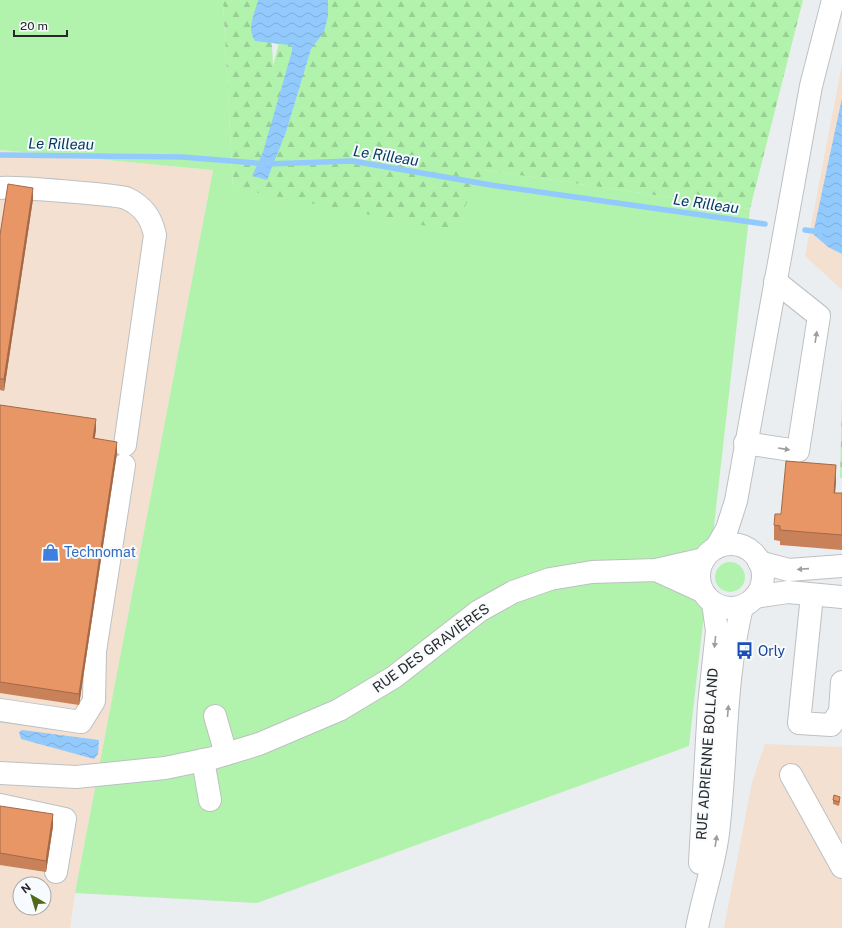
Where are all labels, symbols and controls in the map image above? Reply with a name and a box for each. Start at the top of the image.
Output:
scale bar [14,12,67,38]
text: 20 m [20,19,48,33]
water label: Le Rilleau [28,134,94,153]
water label: Le Rilleau [352,142,420,169]
water label: Le Rilleau [672,190,740,217]
one-way arrow [813,331,819,343]
one-way arrow [778,446,790,452]
shop icon: Technomat [41,542,61,562]
place label: Technomat [64,544,136,560]
one-way arrow [797,565,809,572]
street label: RUE DES GRAVIÈRES [369,600,492,696]
one-way arrow [712,636,719,648]
bus stop icon: Orly [735,641,755,661]
place label: Orly [758,643,786,659]
street label: RUE ADRIENNE BOLLAND [693,667,721,841]
one-way arrow [725,705,732,717]
one-way arrow [713,835,719,847]
north arrow [12,876,52,916]
text: N [19,881,33,895]

